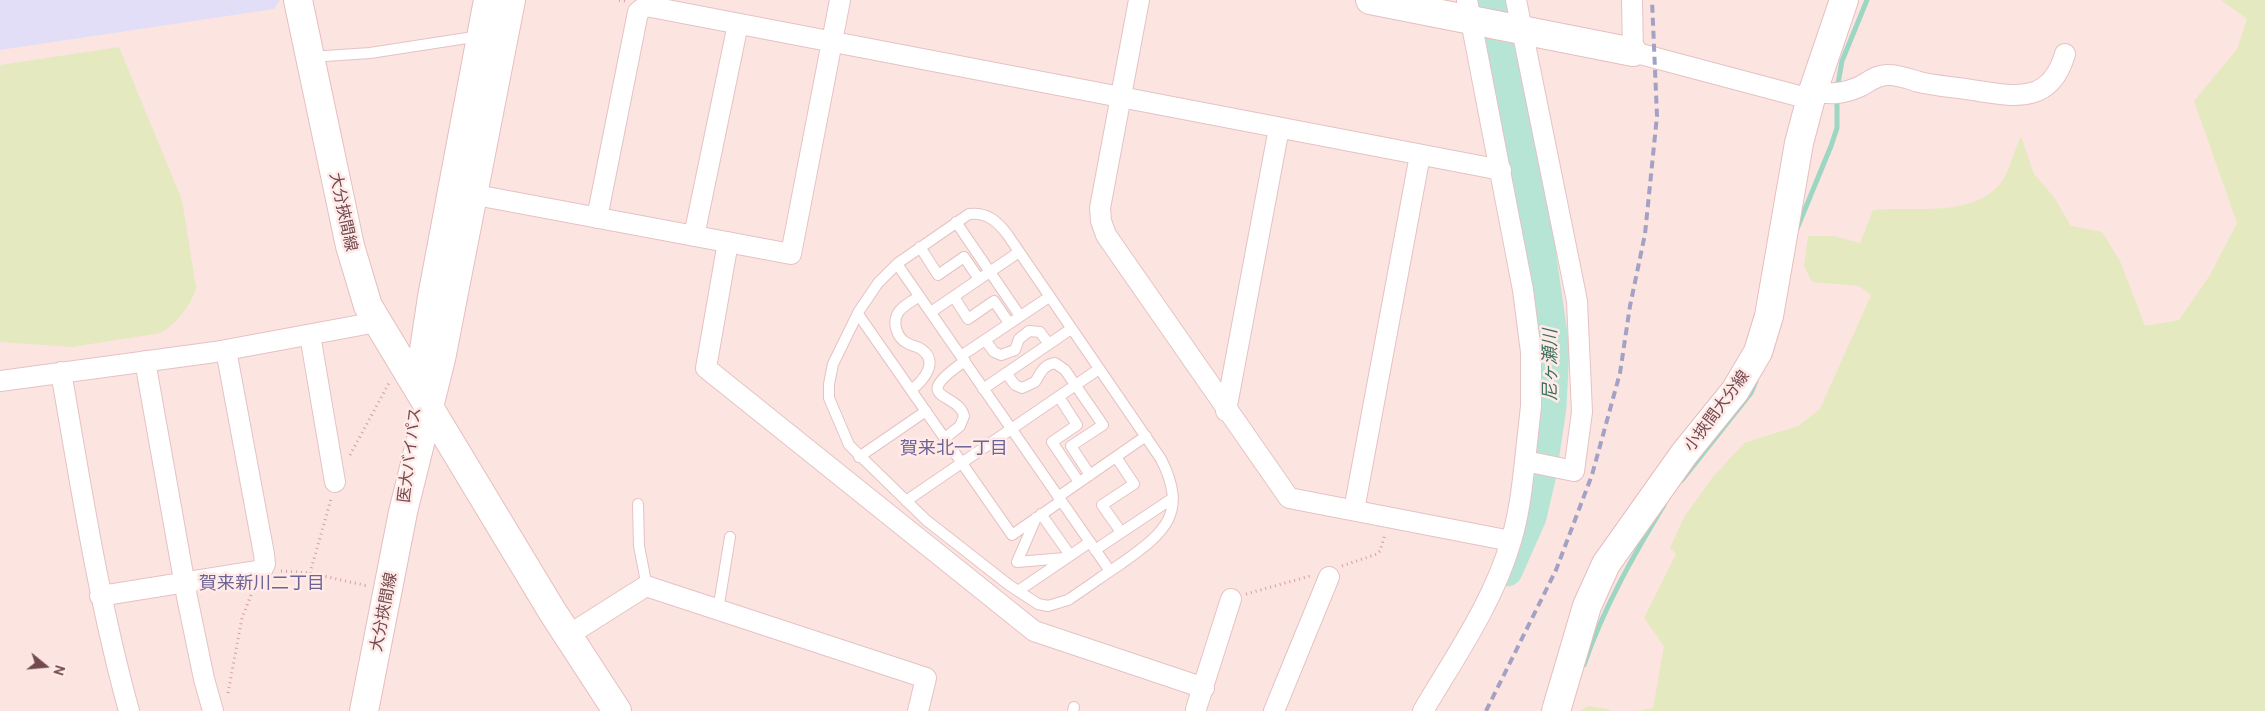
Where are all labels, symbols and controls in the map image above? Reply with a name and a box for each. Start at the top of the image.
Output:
street label: 大分挾間線 [325,171,361,253]
water label: 尼ヶ瀬川 [1540,329,1562,401]
street label: 小挾間大分線 [1680,367,1754,455]
street label: 医大バイパス [395,406,425,504]
district label: 賀来北一丁目 [900,438,1008,460]
street label: 大分挾間線 [367,571,401,653]
district label: 賀来新川二丁目 [199,573,325,595]
north arrow [20,641,70,691]
text: N [49,663,69,678]

